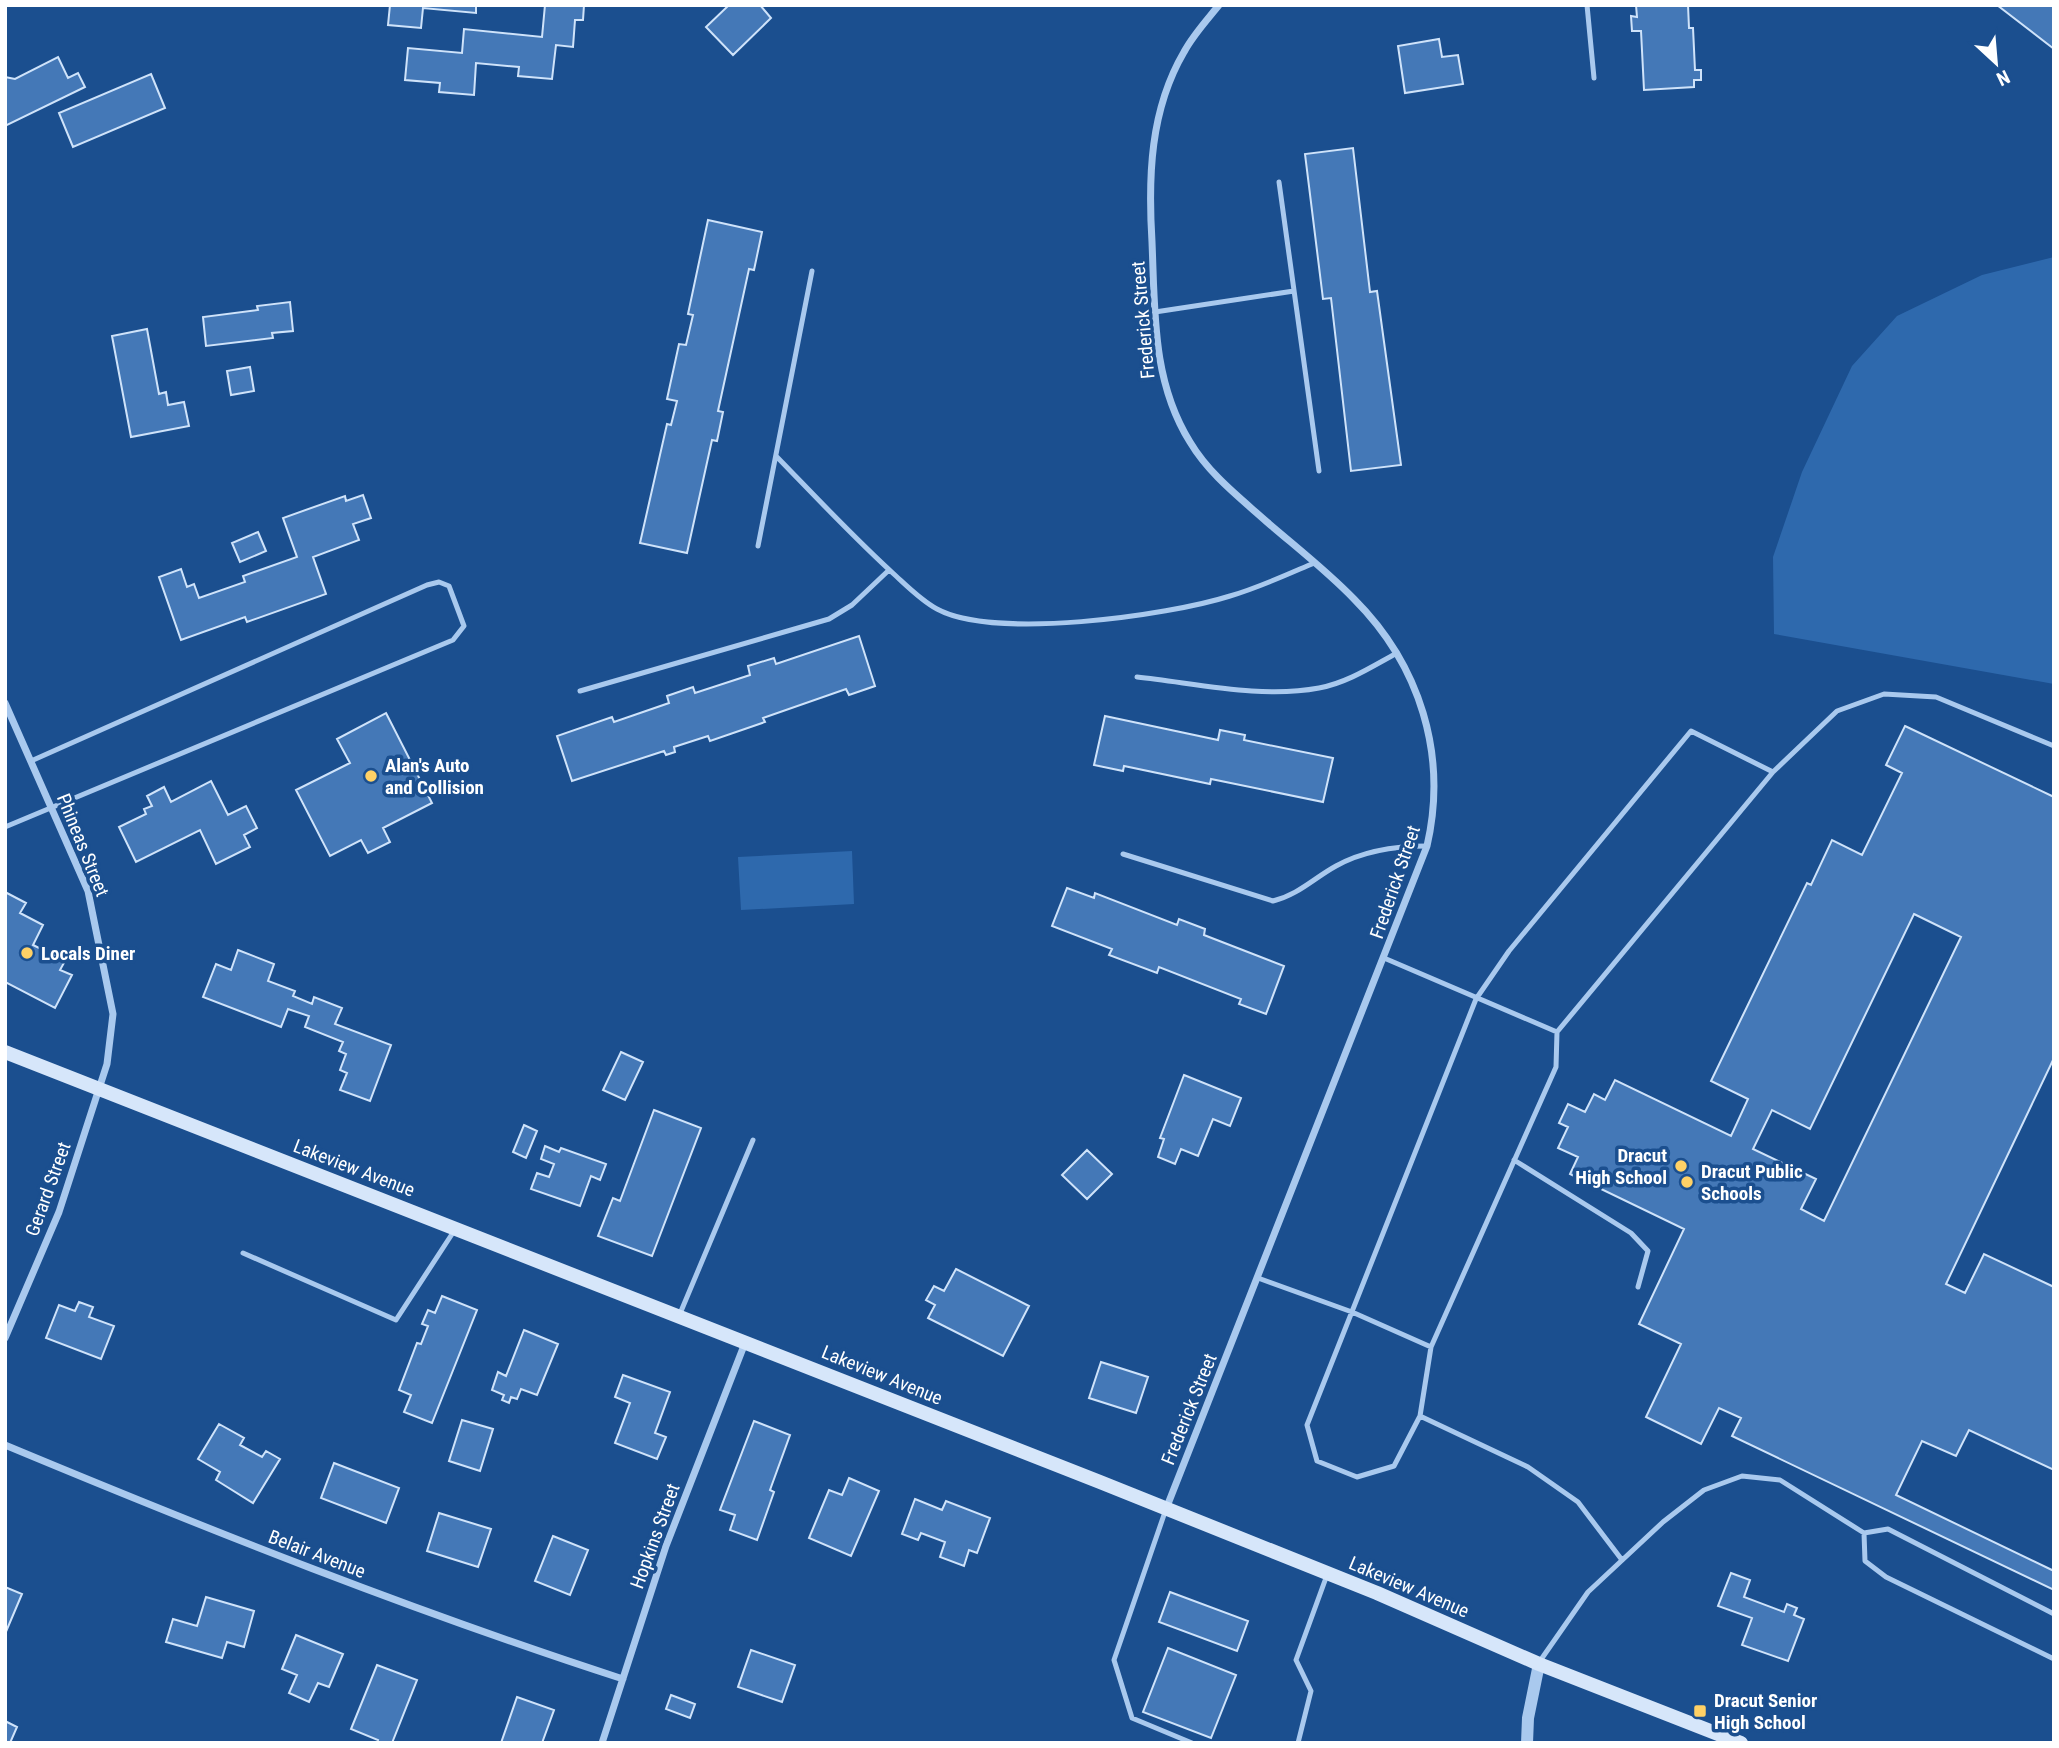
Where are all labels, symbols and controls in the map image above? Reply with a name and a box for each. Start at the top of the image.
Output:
north arrow [1961,28,2031,98]
text: N [1993,65,2014,91]
street label: Frederick Street [1126,260,1160,380]
place label: Alan's Auto and Collision [385,754,484,799]
marker: Alan's Auto and Collision [363,768,379,784]
street label: Phineas Street [52,790,114,900]
street label: Frederick Street [1365,822,1425,942]
place label: Locals Diner [41,942,135,965]
marker: Locals Diner [19,945,35,961]
street label: Lakeview Avenue [290,1134,418,1202]
street label: Gerard Street [20,1139,76,1239]
place label: Dracut High School [1575,1144,1667,1189]
marker: Dracut High School [1673,1158,1689,1174]
place label: Dracut Public Schools [1701,1160,1803,1205]
marker: Dracut Public Schools [1679,1174,1695,1190]
street label: Lakeview Avenue [818,1340,946,1410]
street label: Frederick Street [1156,1350,1222,1468]
street label: Hopkins Street [625,1480,685,1592]
street label: Belair Avenue [265,1525,369,1583]
street label: Lakeview Avenue [1346,1551,1473,1623]
place label: Dracut Senior High School [1714,1689,1817,1734]
marker: Dracut Senior High School [1692,1703,1708,1719]

